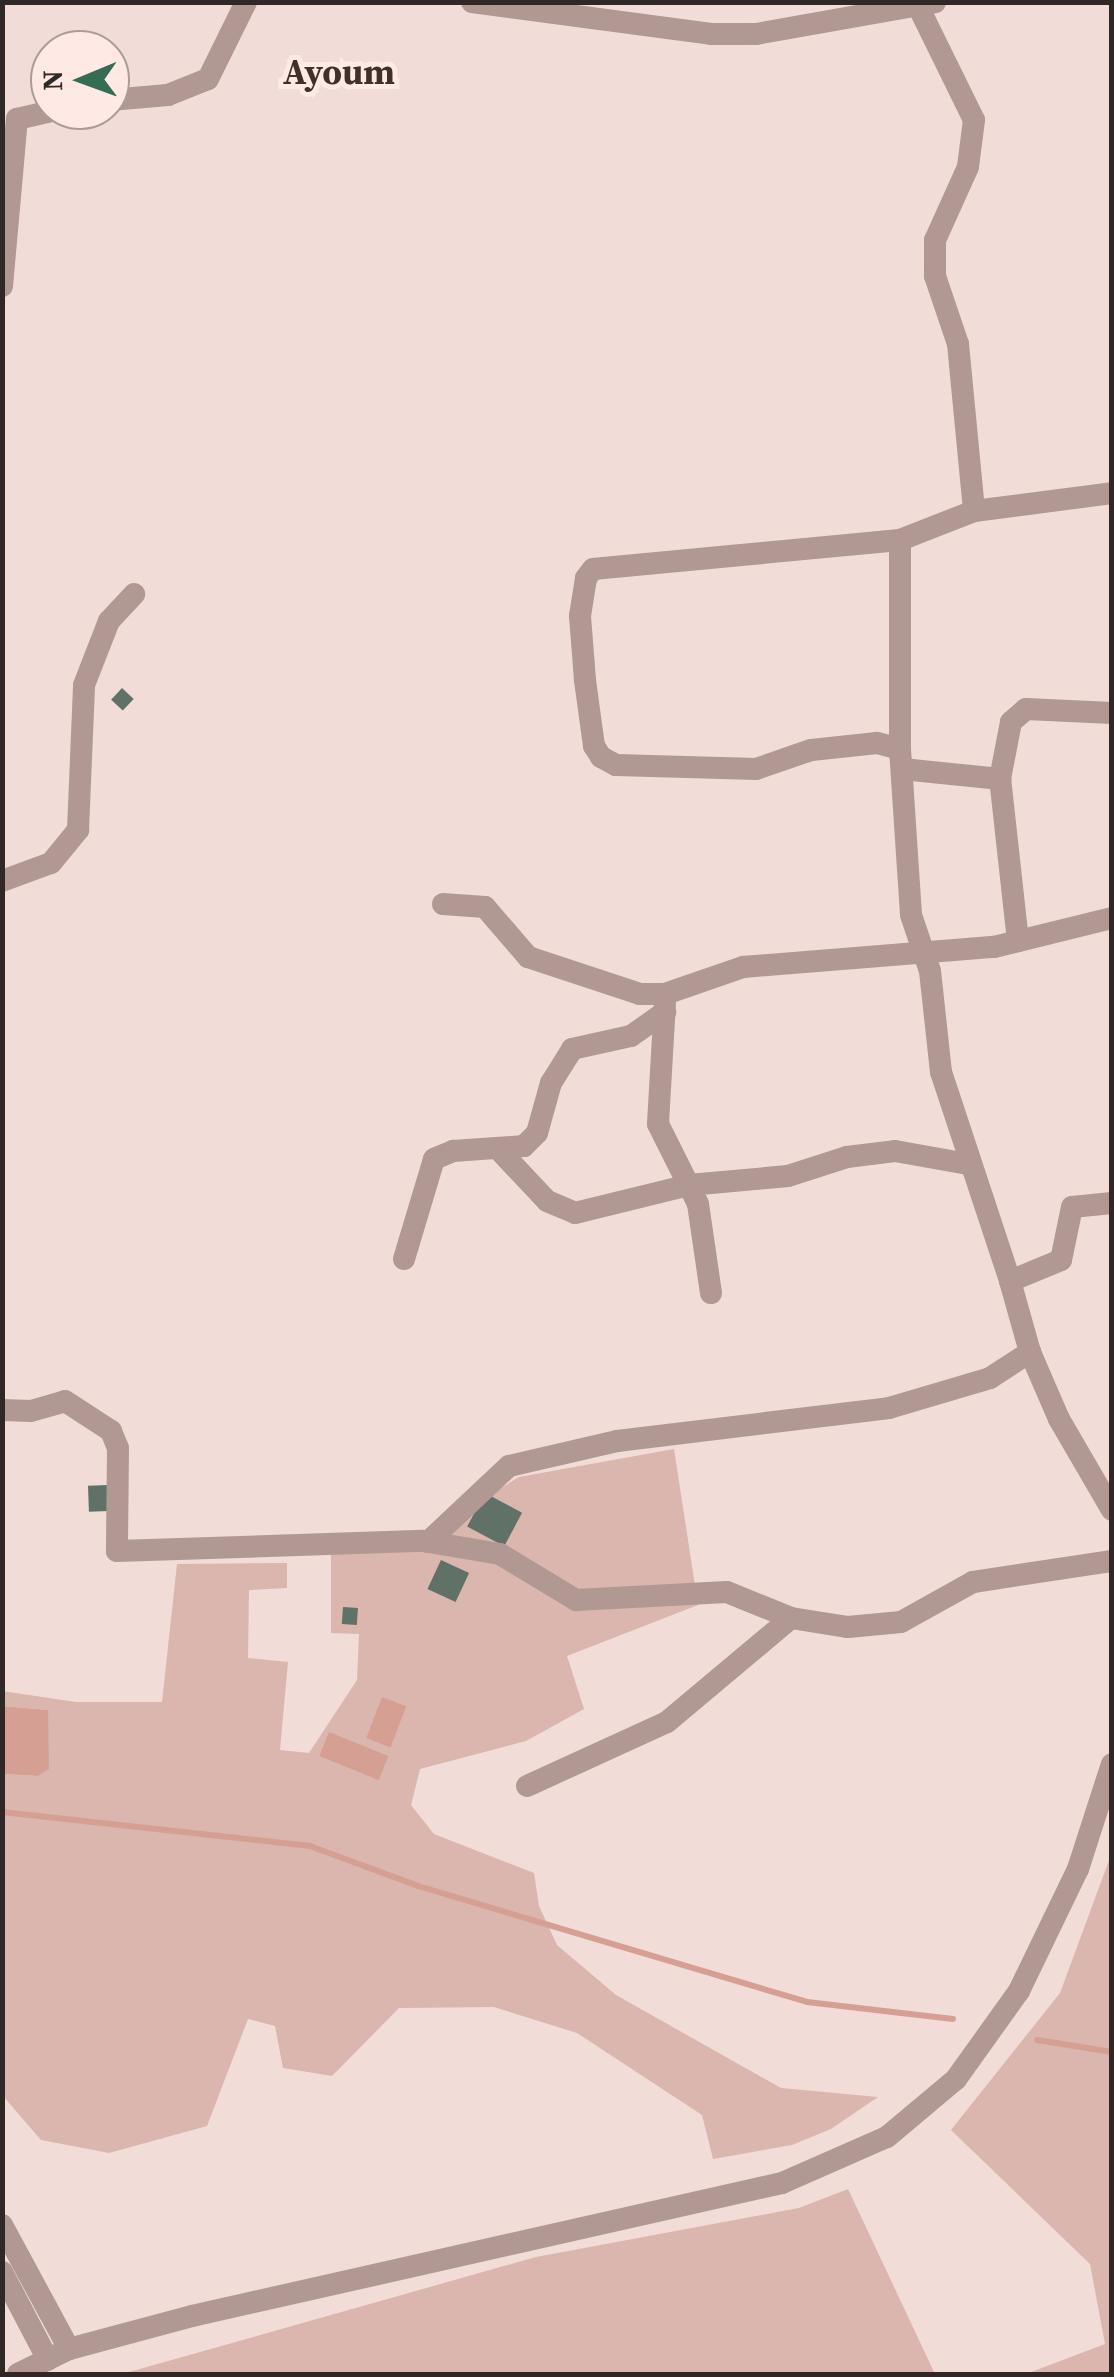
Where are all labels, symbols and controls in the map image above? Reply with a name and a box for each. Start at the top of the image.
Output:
north arrow [30,30,130,130]
district label: Ayoum [283,51,395,93]
text: N [33,70,71,91]

